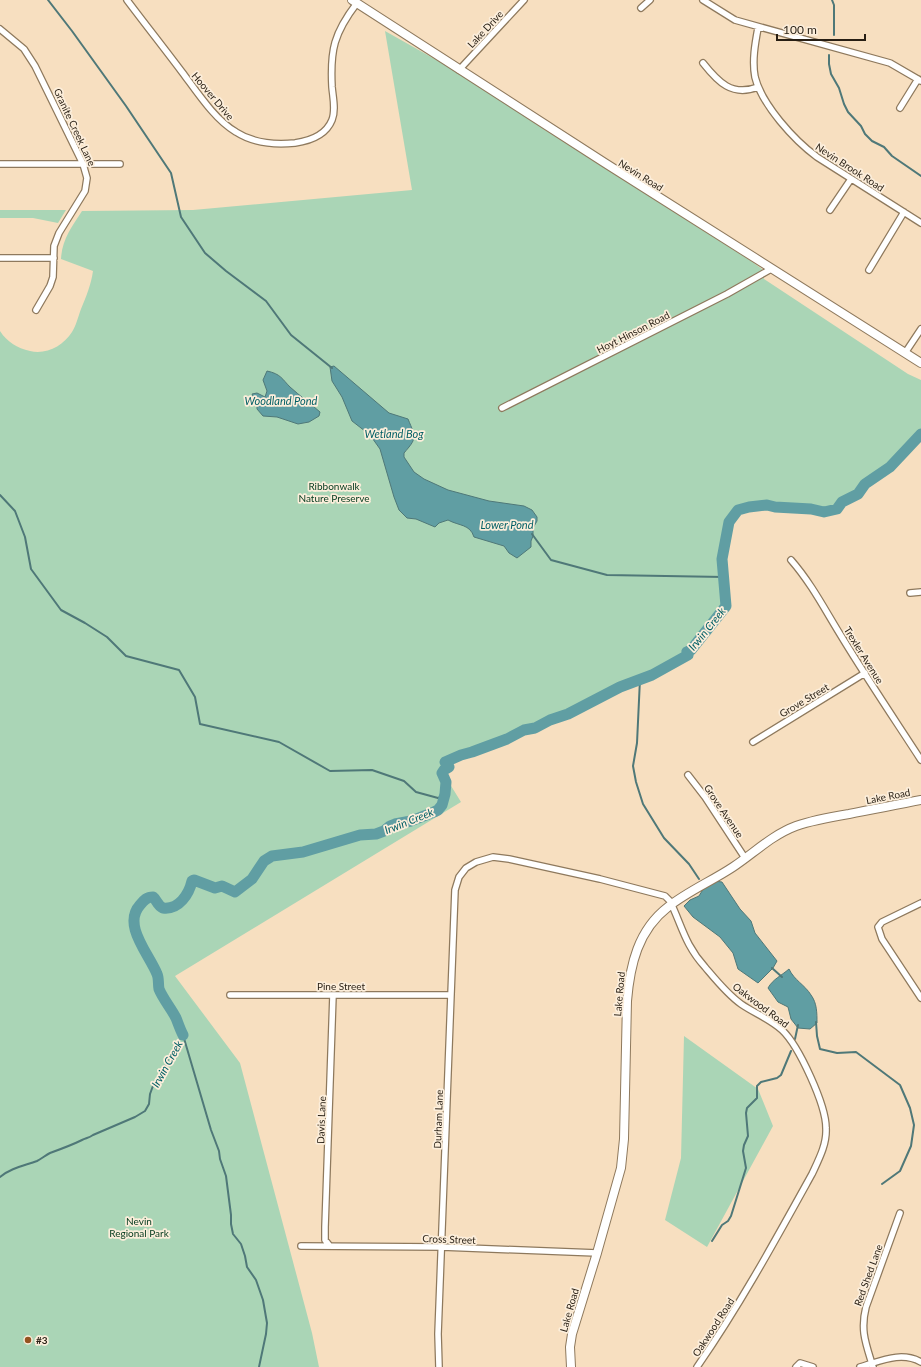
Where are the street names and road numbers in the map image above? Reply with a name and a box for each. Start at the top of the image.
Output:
street label: Lake Drive [465,8,505,50]
street label: Hoover Drive [190,70,236,122]
street label: Granite Creek Lane [52,86,98,168]
street label: Nevin Brook Road [813,140,887,194]
street label: Nevin Road [616,157,666,193]
street label: Hoyt Hinson Road [595,308,671,356]
street label: Trexler Avenue [842,624,886,686]
street label: Grove Street [777,680,831,719]
street label: Grove Avenue [702,782,746,840]
street label: Lake Road [865,786,911,806]
street label: Lake Road [611,971,627,1017]
street label: Pine Street [317,980,365,992]
street label: Oakwood Road [730,980,792,1030]
street label: Durham Lane [431,1089,445,1149]
street label: Davis Lane [314,1096,328,1144]
street label: Cross Street [422,1232,476,1246]
street label: Red Shed Lane [851,1243,885,1307]
street label: Lake Road [557,1287,581,1333]
street label: Oakwood Road [690,1295,736,1359]

